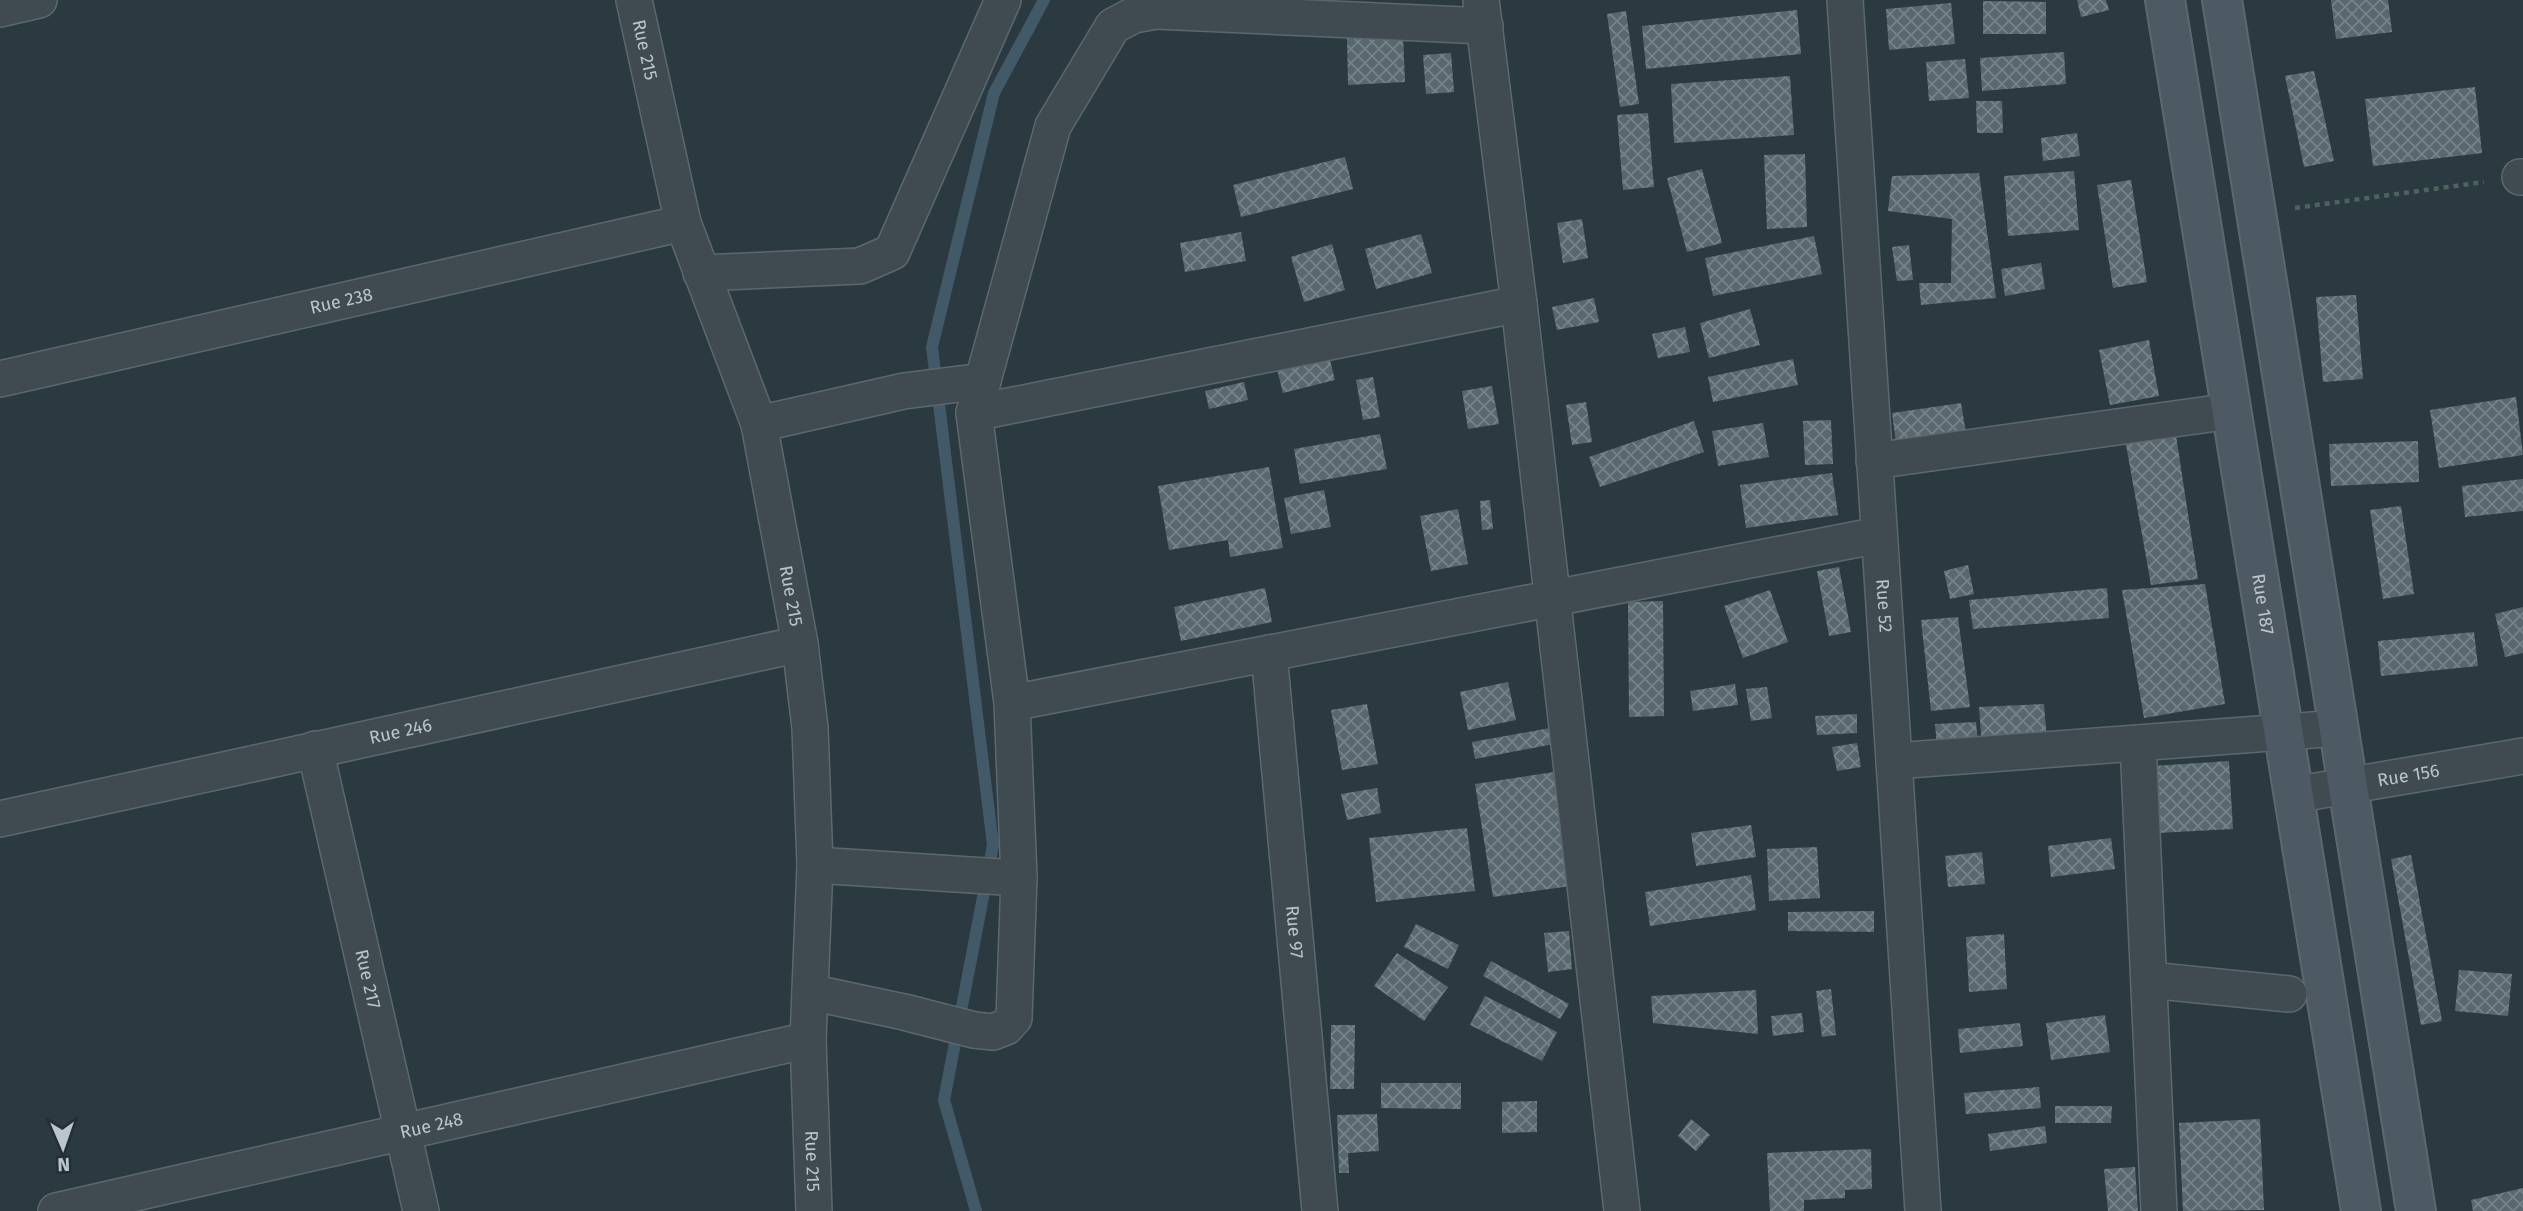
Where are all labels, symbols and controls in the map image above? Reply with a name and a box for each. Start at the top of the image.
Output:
street label: Rue 215 [628,18,662,82]
street label: Rue 238 [308,283,375,319]
street label: Rue 215 [775,564,807,628]
street label: Rue 187 [2247,572,2279,636]
street label: Rue 52 [1871,578,1897,633]
street label: Rue 246 [367,714,434,749]
street label: Rue 156 [2376,759,2441,792]
street label: Rue 97 [1281,904,1308,959]
street label: Rue 217 [350,947,385,1011]
street label: Rue 248 [398,1108,465,1143]
north arrow [28,1113,98,1183]
street label: Rue 215 [800,1130,824,1192]
text: N [57,1153,70,1176]

